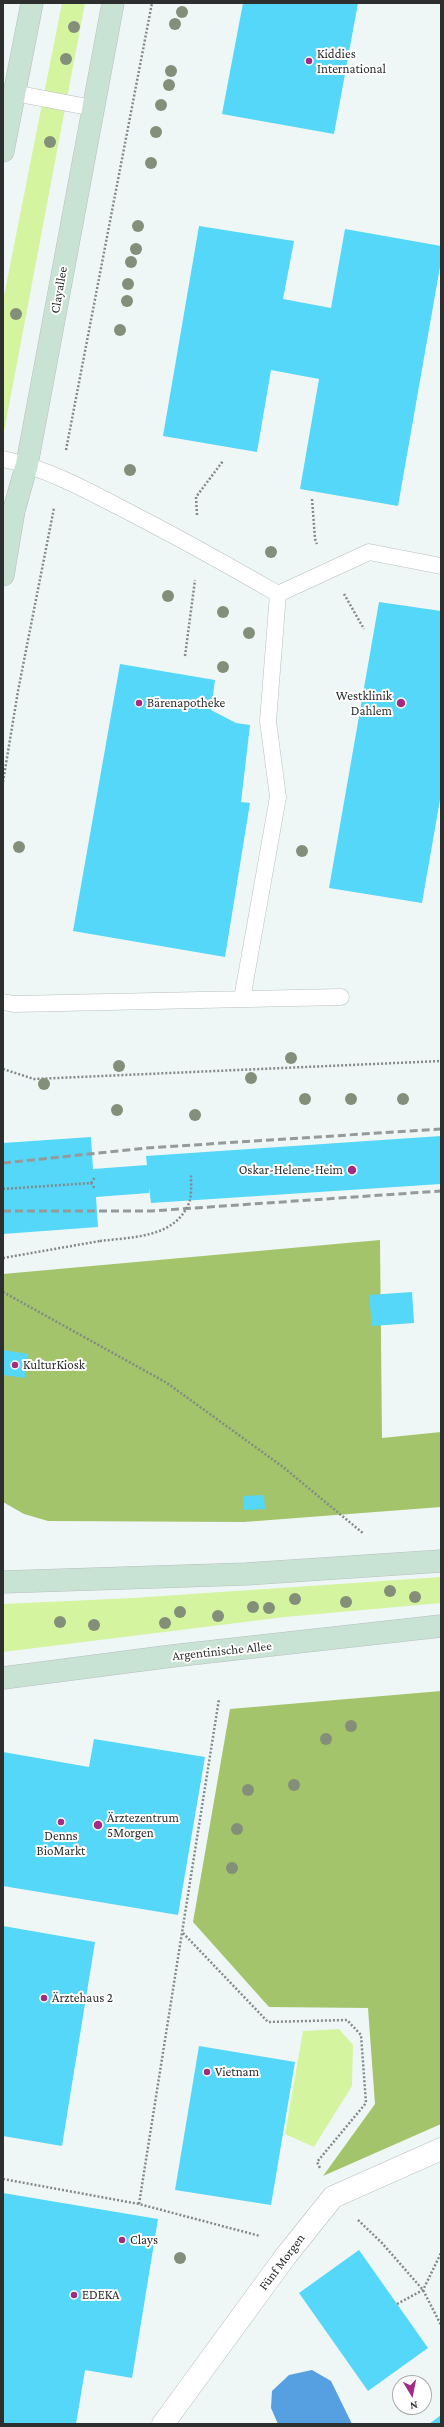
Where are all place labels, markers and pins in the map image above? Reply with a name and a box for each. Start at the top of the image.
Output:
place label: Kiddies International [317,46,386,77]
marker: Kiddies International [304,56,314,66]
place label: Westklinik Dahlem [336,688,392,719]
place label: Bärenapotheke [147,695,225,711]
marker: Westklinik Dahlem [395,697,407,709]
marker: Bärenapotheke [134,698,144,708]
place label: Oskar-Helene-Heim [239,1162,343,1178]
marker: Oskar-Helene-Heim [346,1164,358,1176]
place label: KulturKiosk [23,1357,85,1373]
marker: KulturKiosk [10,1360,20,1370]
place label: Ärztezentrum 5Morgen [107,1810,179,1841]
marker: Denns BioMarkt [56,1817,66,1827]
marker: Ärztezentrum 5Morgen [92,1819,104,1831]
place label: Denns BioMarkt [37,1828,85,1859]
place label: Ärztehaus 2 [52,1990,113,2006]
marker: Ärztehaus 2 [39,1993,49,2003]
place label: Vietnam [215,2064,259,2080]
marker: Vietnam [202,2067,212,2077]
place label: Clays [130,2232,158,2248]
marker: Clays [117,2235,127,2245]
place label: EDEKA [82,2287,119,2303]
marker: EDEKA [69,2290,79,2300]

